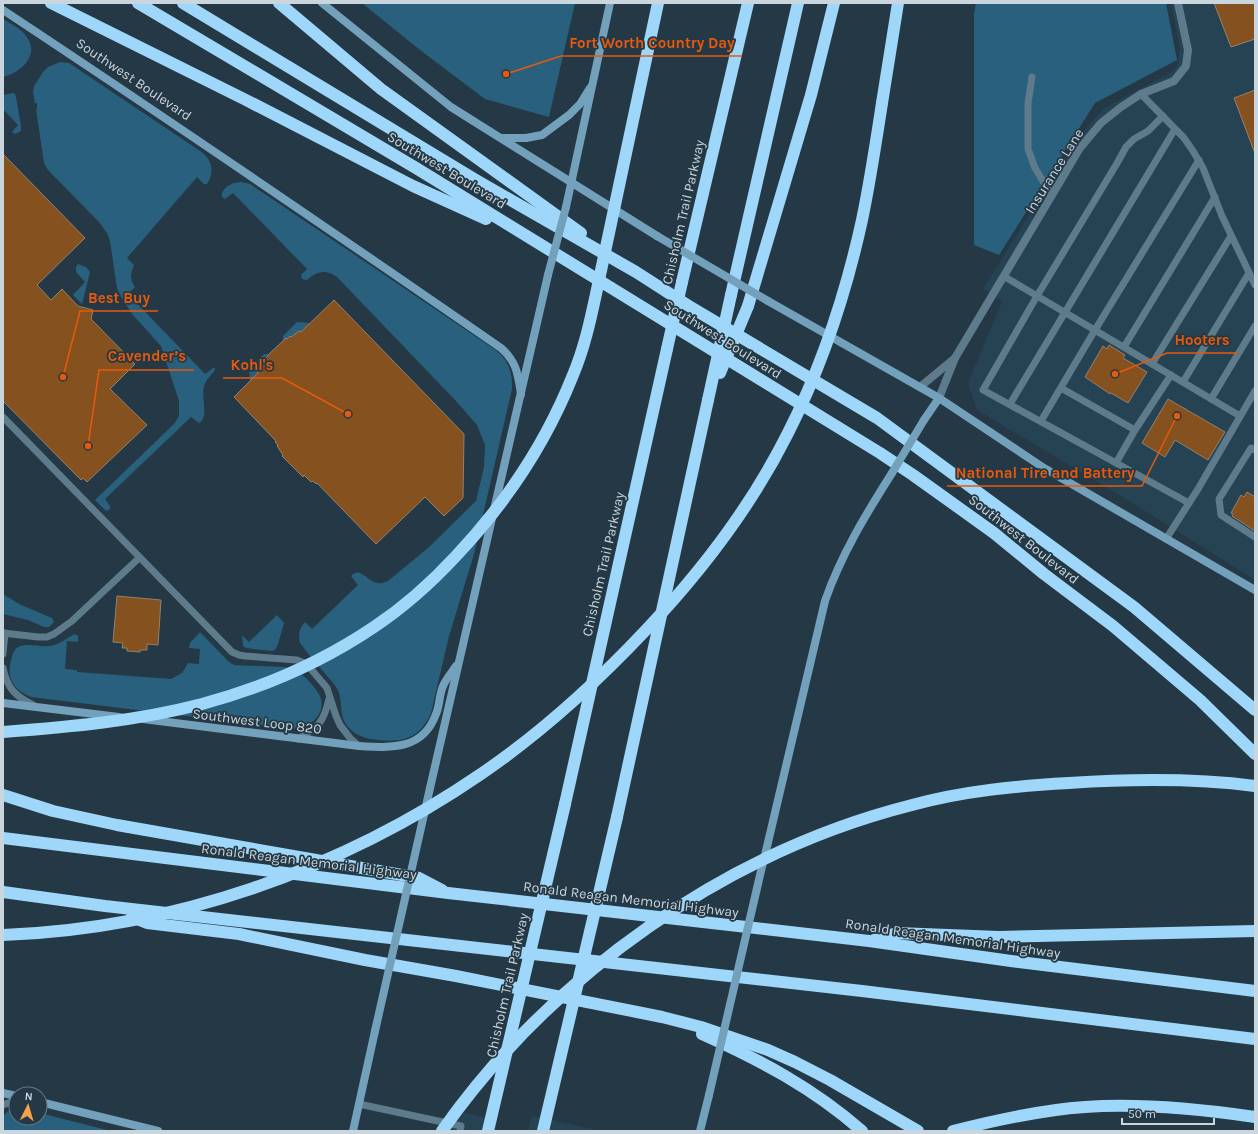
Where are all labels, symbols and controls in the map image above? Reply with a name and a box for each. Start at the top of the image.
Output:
callout: Fort Worth Country Day [561,29,742,56]
street label: Southwest Boulevard [73,34,195,124]
text: Fort Worth Country Day [569,34,735,52]
street label: Insurance Lane [1021,126,1087,217]
street label: Southwest Boulevard [384,128,509,213]
street label: Chisholm Trail Parkway [659,138,709,286]
callout: Best Buy [80,284,158,311]
text: Best Buy [88,289,150,307]
street label: Southwest Boulevard [661,296,785,383]
callout: Hooters [1167,326,1238,353]
text: Hooters [1174,331,1230,349]
callout: Cavender’s [99,343,194,370]
text: Cavender’s [108,347,186,365]
callout: Kohl's [223,351,282,378]
text: Kohl's [231,356,273,374]
callout: National Tire and Battery [947,459,1142,486]
text: National Tire and Battery [956,464,1135,482]
street label: Chisholm Trail Parkway [579,490,629,638]
street label: Southwest Boulevard [965,491,1082,588]
street label: Southwest Loop 820 [191,705,322,738]
street label: Ronald Reagan Memorial Highway [200,840,418,883]
street label: Ronald Reagan Memorial Highway [522,878,740,921]
street label: Chisholm Trail Parkway [483,911,533,1059]
street label: Ronald Reagan Memorial Highway [844,915,1062,962]
north arrow [8,1086,48,1126]
text: N [24,1090,33,1103]
scale bar [1122,1100,1214,1126]
text: 50 m [1128,1107,1156,1121]

